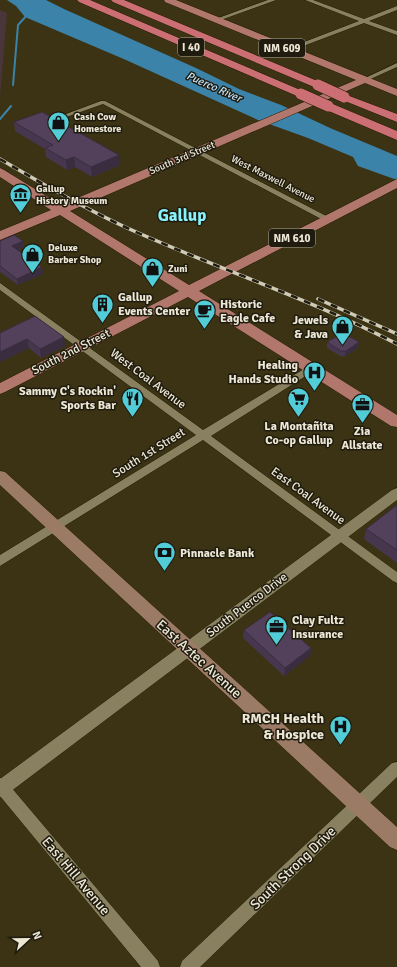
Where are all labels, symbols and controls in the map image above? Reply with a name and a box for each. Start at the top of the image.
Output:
road number: I 40 [178,38,204,56]
road number: NM 609 [259,39,305,57]
water label: Puerco River [185,69,245,106]
shop icon: Cash Cow Homestore [45,110,71,143]
place label: Cash Cow Homestore [74,111,121,135]
street label: South 3rd Street [147,139,217,177]
street label: West Maxwell Avenue [229,153,317,205]
museum icon: Gallup History Museum [7,182,33,215]
place label: Gallup History Museum [36,183,107,207]
district label: Gallup [158,205,206,226]
road number: NM 610 [269,229,315,247]
shop icon: Deluxe Barber Shop [19,241,45,274]
place label: Deluxe Barber Shop [48,242,102,266]
shop icon: Zuni [139,256,165,289]
place label: Zuni [168,263,188,275]
place label: Gallup Events Center [118,290,190,319]
building icon: Gallup Events Center [89,291,115,324]
place label: Historic Eagle Cafe [220,297,275,326]
cafe icon: Historic Eagle Cafe [192,298,218,331]
place label: Jewels & Java [292,313,329,342]
shop icon: Jewels & Java [330,314,356,347]
street label: South 2nd Street [29,326,113,378]
street label: West Coal Avenue [107,346,189,412]
place label: Healing Hands Studio [229,358,299,387]
hospital icon: Healing Hands Studio [301,359,327,392]
place label: Sammy C's Rockin' Sports Bar [19,384,116,413]
restaurant icon: Sammy C's Rockin' Sports Bar [119,385,145,418]
supermarket icon: La Montañita Co-op Gallup [286,386,312,419]
office icon: Zia Allstate [349,391,375,424]
place label: La Montañita Co-op Gallup [264,419,334,448]
place label: Zia Allstate [341,424,383,453]
street label: South 1st Street [110,425,188,481]
street label: East Coal Avenue [268,464,348,528]
bank icon: Pinnacle Bank [152,540,178,573]
place label: Pinnacle Bank [180,546,255,561]
street label: South Puerco Drive [204,570,290,640]
place label: Clay Fultz Insurance [292,613,345,642]
office icon: Clay Fultz Insurance [263,614,289,647]
street label: East Aztec Avenue [153,616,245,702]
place label: RMCH Health & Hospice [242,710,324,743]
hospital icon: RMCH Health & Hospice [327,713,353,746]
street label: South Strong Drive [247,823,339,913]
street label: East Hill Avenue [38,833,114,919]
north arrow [8,919,48,959]
text: N [29,929,44,941]

